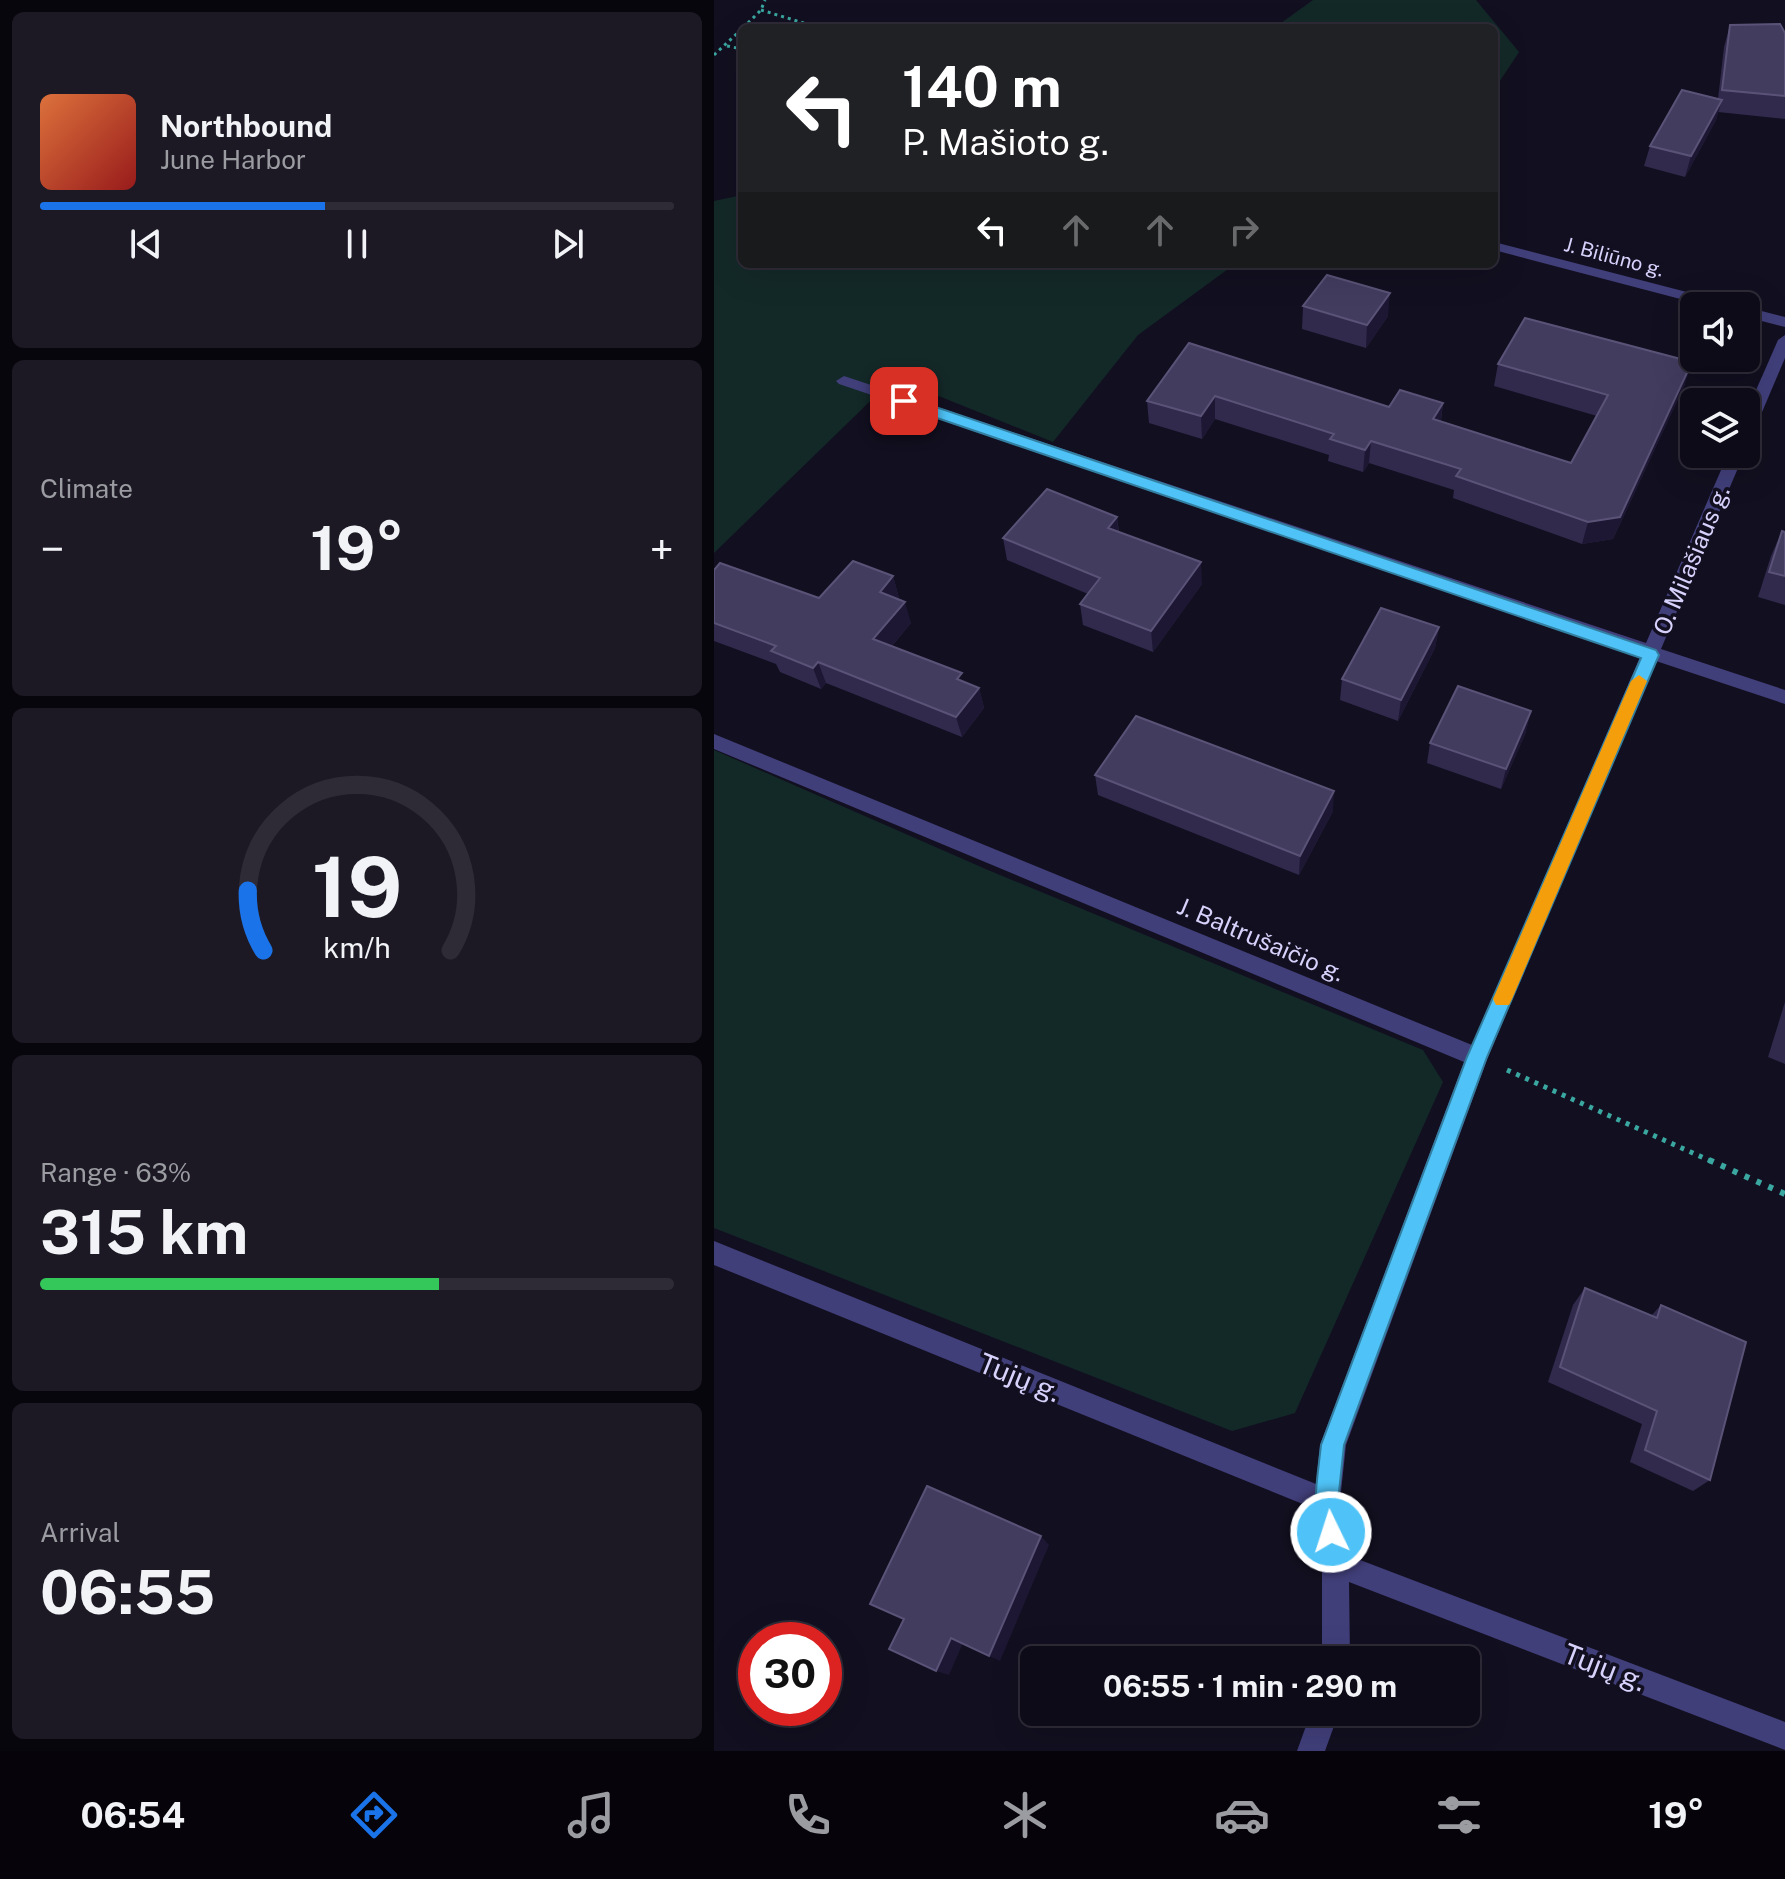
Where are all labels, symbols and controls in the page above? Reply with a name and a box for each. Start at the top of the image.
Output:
text: 140 m [902,54,1062,120]
icon: left [770,56,874,160]
text: Northbound [160,108,332,144]
text: P. Mašioto g. [902,121,1109,163]
text: June Harbor [160,144,306,175]
icon: left [970,208,1014,252]
icon: ahead [1054,208,1098,252]
icon: ahead [1138,208,1182,252]
icon: right [1222,208,1266,252]
icon: previous [124,222,168,266]
icon: pause [335,222,379,266]
icon: next [546,222,590,266]
street label: J. Biliūno g. [1561,232,1667,282]
map controls [1680,292,1760,468]
button: sound [1680,292,1760,372]
pin [870,367,938,435]
icon: arrive [882,379,926,423]
button: layers [1680,388,1760,468]
text: Climate [40,473,133,504]
street label: O. Milašiaus g. [1647,481,1735,639]
text: 19° [310,513,404,584]
text: − [40,523,64,575]
text: + [650,523,674,575]
text: 19 [312,838,402,936]
street label: J. Baltrušaičio g. [1173,891,1349,987]
text: km/h [323,932,391,965]
text: Range · 63% [40,1157,191,1188]
text: 315 km [40,1197,248,1268]
street label: Tujų g. [974,1346,1066,1408]
position arrow [1289,1490,1373,1574]
text: Arrival [40,1517,120,1548]
text: 06:55 [40,1557,215,1628]
speed limit sign: 30 [738,1622,842,1726]
street label: Tujų g. [1559,1636,1651,1698]
text: 06:55 · 1 min · 290 m [1103,1668,1397,1704]
icon: directions [346,1787,402,1843]
icon: music [563,1787,619,1843]
icon: phone [780,1787,836,1843]
icon: climate [997,1787,1053,1843]
icon: car [1214,1787,1270,1843]
icon: filters [1431,1787,1487,1843]
text: 06:54 [81,1794,185,1836]
text: 19° [1648,1794,1704,1836]

